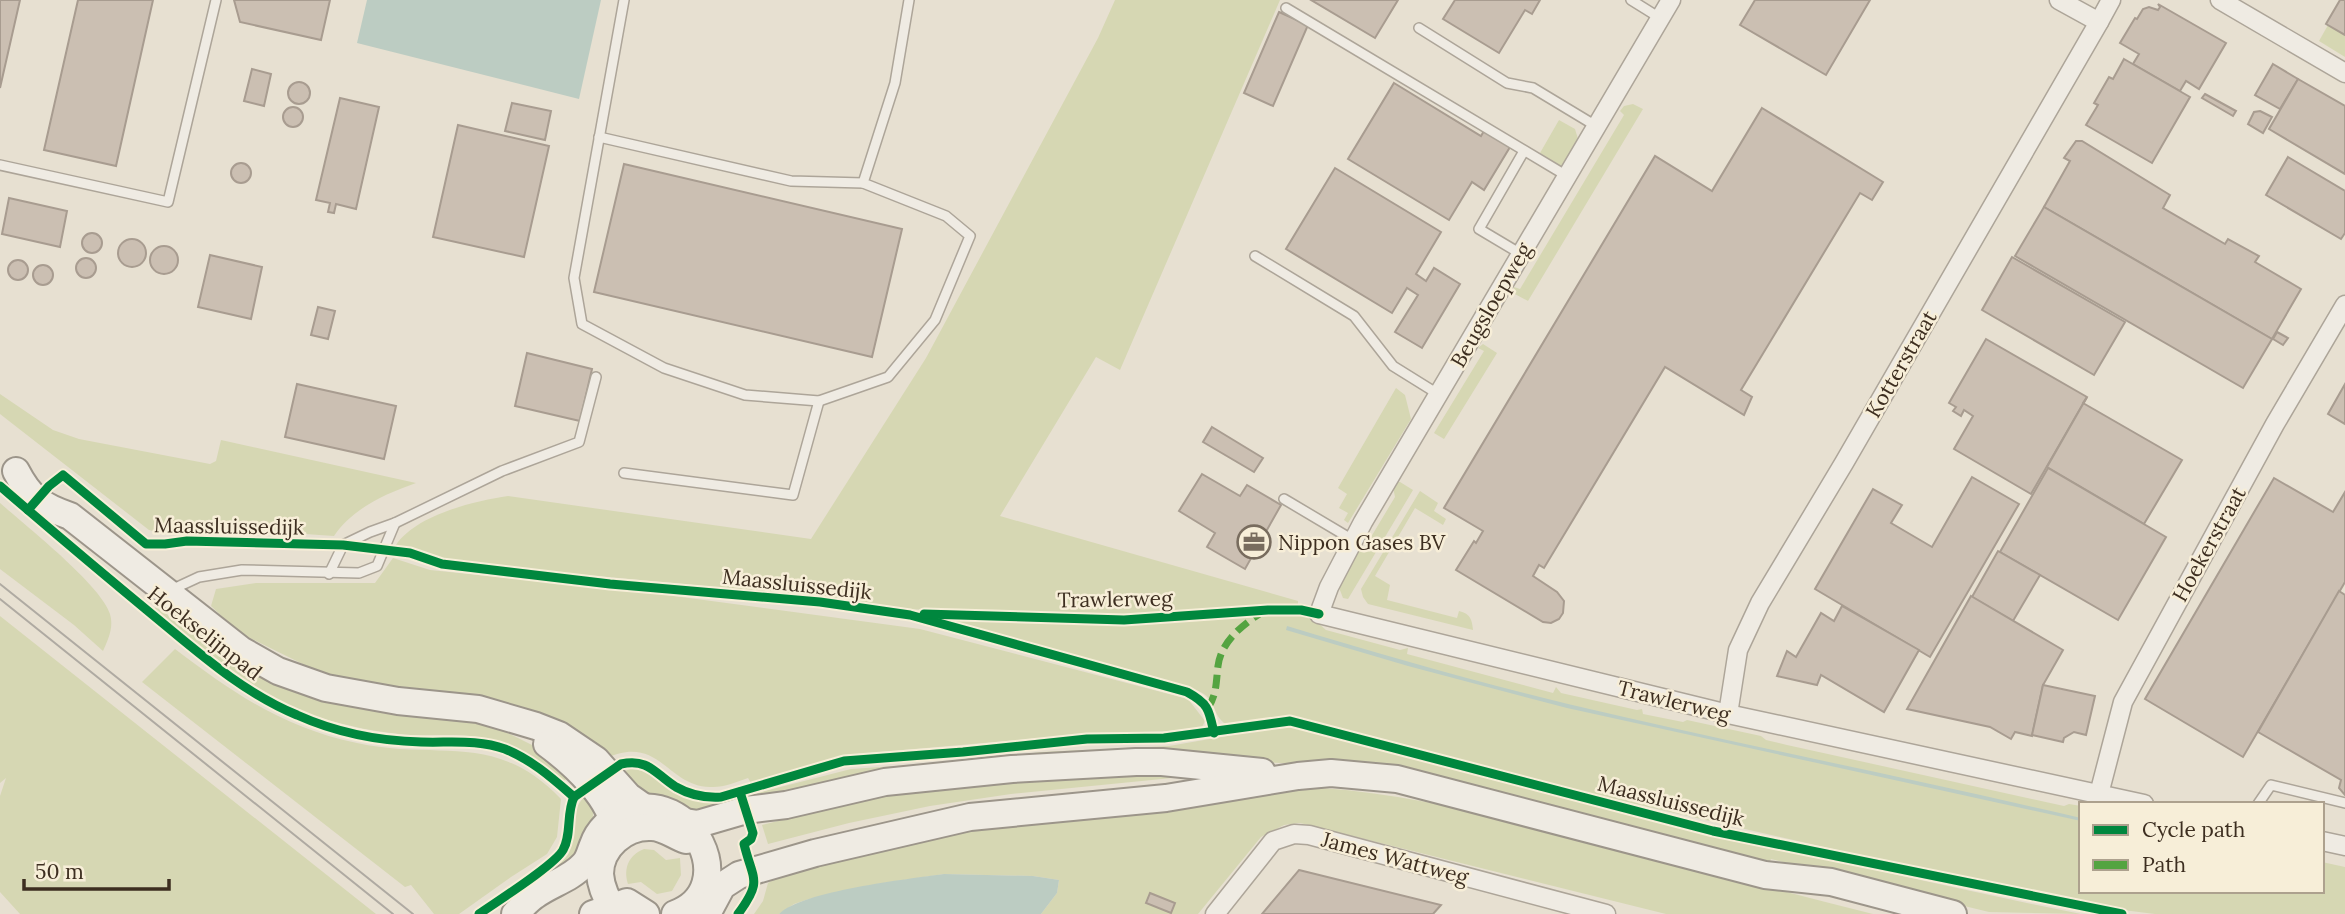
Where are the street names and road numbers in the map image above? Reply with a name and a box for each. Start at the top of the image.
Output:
street label: Beugsloepweg [1444,237,1538,372]
street label: Kotterstraat [1859,305,1943,423]
street label: Hoekerstraat [2166,481,2252,606]
street label: Maassluissedijk [154,511,305,541]
street label: Maassluissedijk [721,563,874,605]
street label: Hoekselijnpad [142,580,268,686]
street label: Trawlerweg [1057,584,1173,614]
street label: Trawlerweg [1615,674,1734,728]
street label: Maassluissedijk [1595,770,1748,832]
street label: James Wattweg [1318,825,1472,891]

